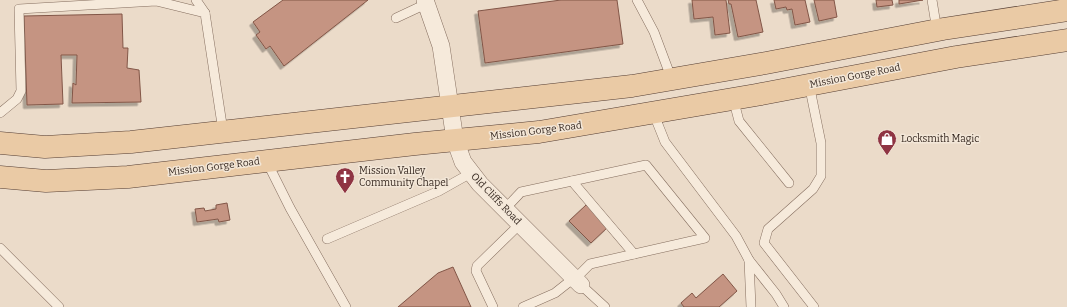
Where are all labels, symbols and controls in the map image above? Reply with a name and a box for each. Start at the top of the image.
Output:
street label: Mission Gorge Road [809,61,901,91]
street label: Mission Gorge Road [489,119,583,143]
shop icon: Locksmith Magic [876,128,898,156]
place label: Locksmith Magic [901,133,979,145]
street label: Mission Gorge Road [167,155,261,179]
place label: Mission Valley Community Chapel [359,165,449,189]
church icon: Mission Valley Community Chapel [334,166,356,194]
street label: Old Cliffs Road [468,171,524,227]

